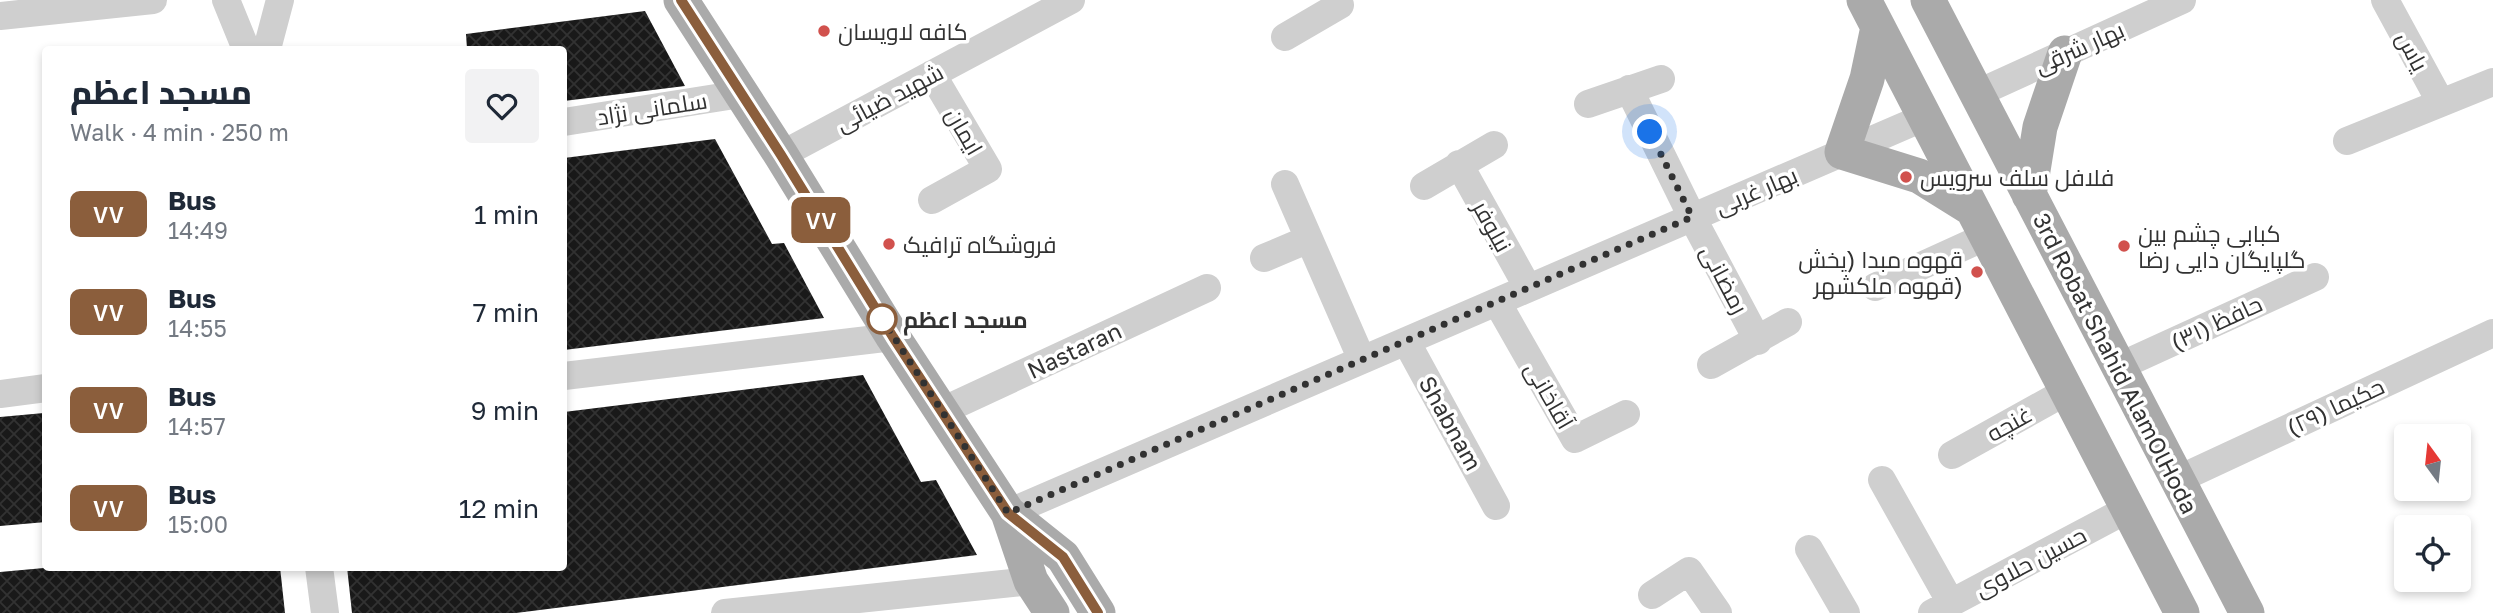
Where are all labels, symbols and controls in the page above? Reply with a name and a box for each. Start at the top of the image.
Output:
street label: بهار شرقی [2030,15,2129,80]
place label: کافه لاویسان [838,17,968,46]
marker: کافه لاویسان [816,23,832,39]
street label: یاس [2390,26,2435,76]
street label: شهید ضیائی [830,57,948,138]
button: heart [465,69,539,143]
text: مسجد اعظم [70,72,252,111]
street label: سلمانی نژاد [595,85,709,131]
street label: ایمان [940,102,990,160]
your location [1632,114,1667,149]
text: Walk · 4 min · 250 m [70,118,289,146]
street label: بهار غربی [1711,160,1802,221]
place label: فلافل سلف سرویس [1920,163,2114,192]
marker: فلافل سلف سرویس [1898,169,1914,185]
text: Bus [168,185,216,216]
street label: نیلوفر [1467,194,1518,256]
line badge: ۷۷ [790,197,852,243]
text: ۷۷ [93,199,124,228]
text: 1 min [474,199,539,230]
text: ۷۷ [805,205,837,234]
street label: 3rd Robat Shahid AlamOlHoda [2028,208,2204,518]
text: 14:49 [168,216,228,244]
place label: کبابی چشم بین گلپایگان دایی رضا [2138,219,2306,274]
place label: فروشگاه ترافیک [903,230,1056,258]
marker: فروشگاه ترافیک [881,236,897,252]
marker: کبابی چشم بین گلپایگان دایی رضا [2116,238,2132,254]
street label: رمضانی [1694,240,1755,319]
place label: قهوه مبدا (پخش قهوه ملکشهر) [1798,245,1963,300]
marker: قهوه مبدا (پخش قهوه ملکشهر) [1969,264,1985,280]
text: Bus [168,283,216,314]
street label: حافظ (۳۱) [2166,289,2266,355]
text: ۷۷ [93,297,124,326]
text: 7 min [473,297,539,328]
marker: مسجد اعظم [867,304,897,334]
place label: مسجد اعظم [903,305,1028,336]
text: 14:55 [168,314,227,342]
street label: Nastaran [1022,316,1126,384]
street label: آقاخانی [1519,356,1580,434]
street label: Shabnam [1414,371,1488,475]
street label: حکیما (۲۹) [2282,371,2388,441]
text: Bus [168,381,216,412]
text: ۷۷ [93,395,124,424]
text: 9 min [471,395,539,426]
street label: غنچه [1981,399,2038,449]
text: 14:57 [168,412,226,440]
north arrow [2394,424,2471,500]
map controls [2394,424,2471,592]
text: Bus [168,479,216,510]
text: ۷۷ [93,493,124,522]
text: 12 min [459,493,539,524]
text: 15:00 [168,510,228,538]
button: locate [2394,515,2471,592]
street label: حسین حلاوی [1969,520,2091,603]

